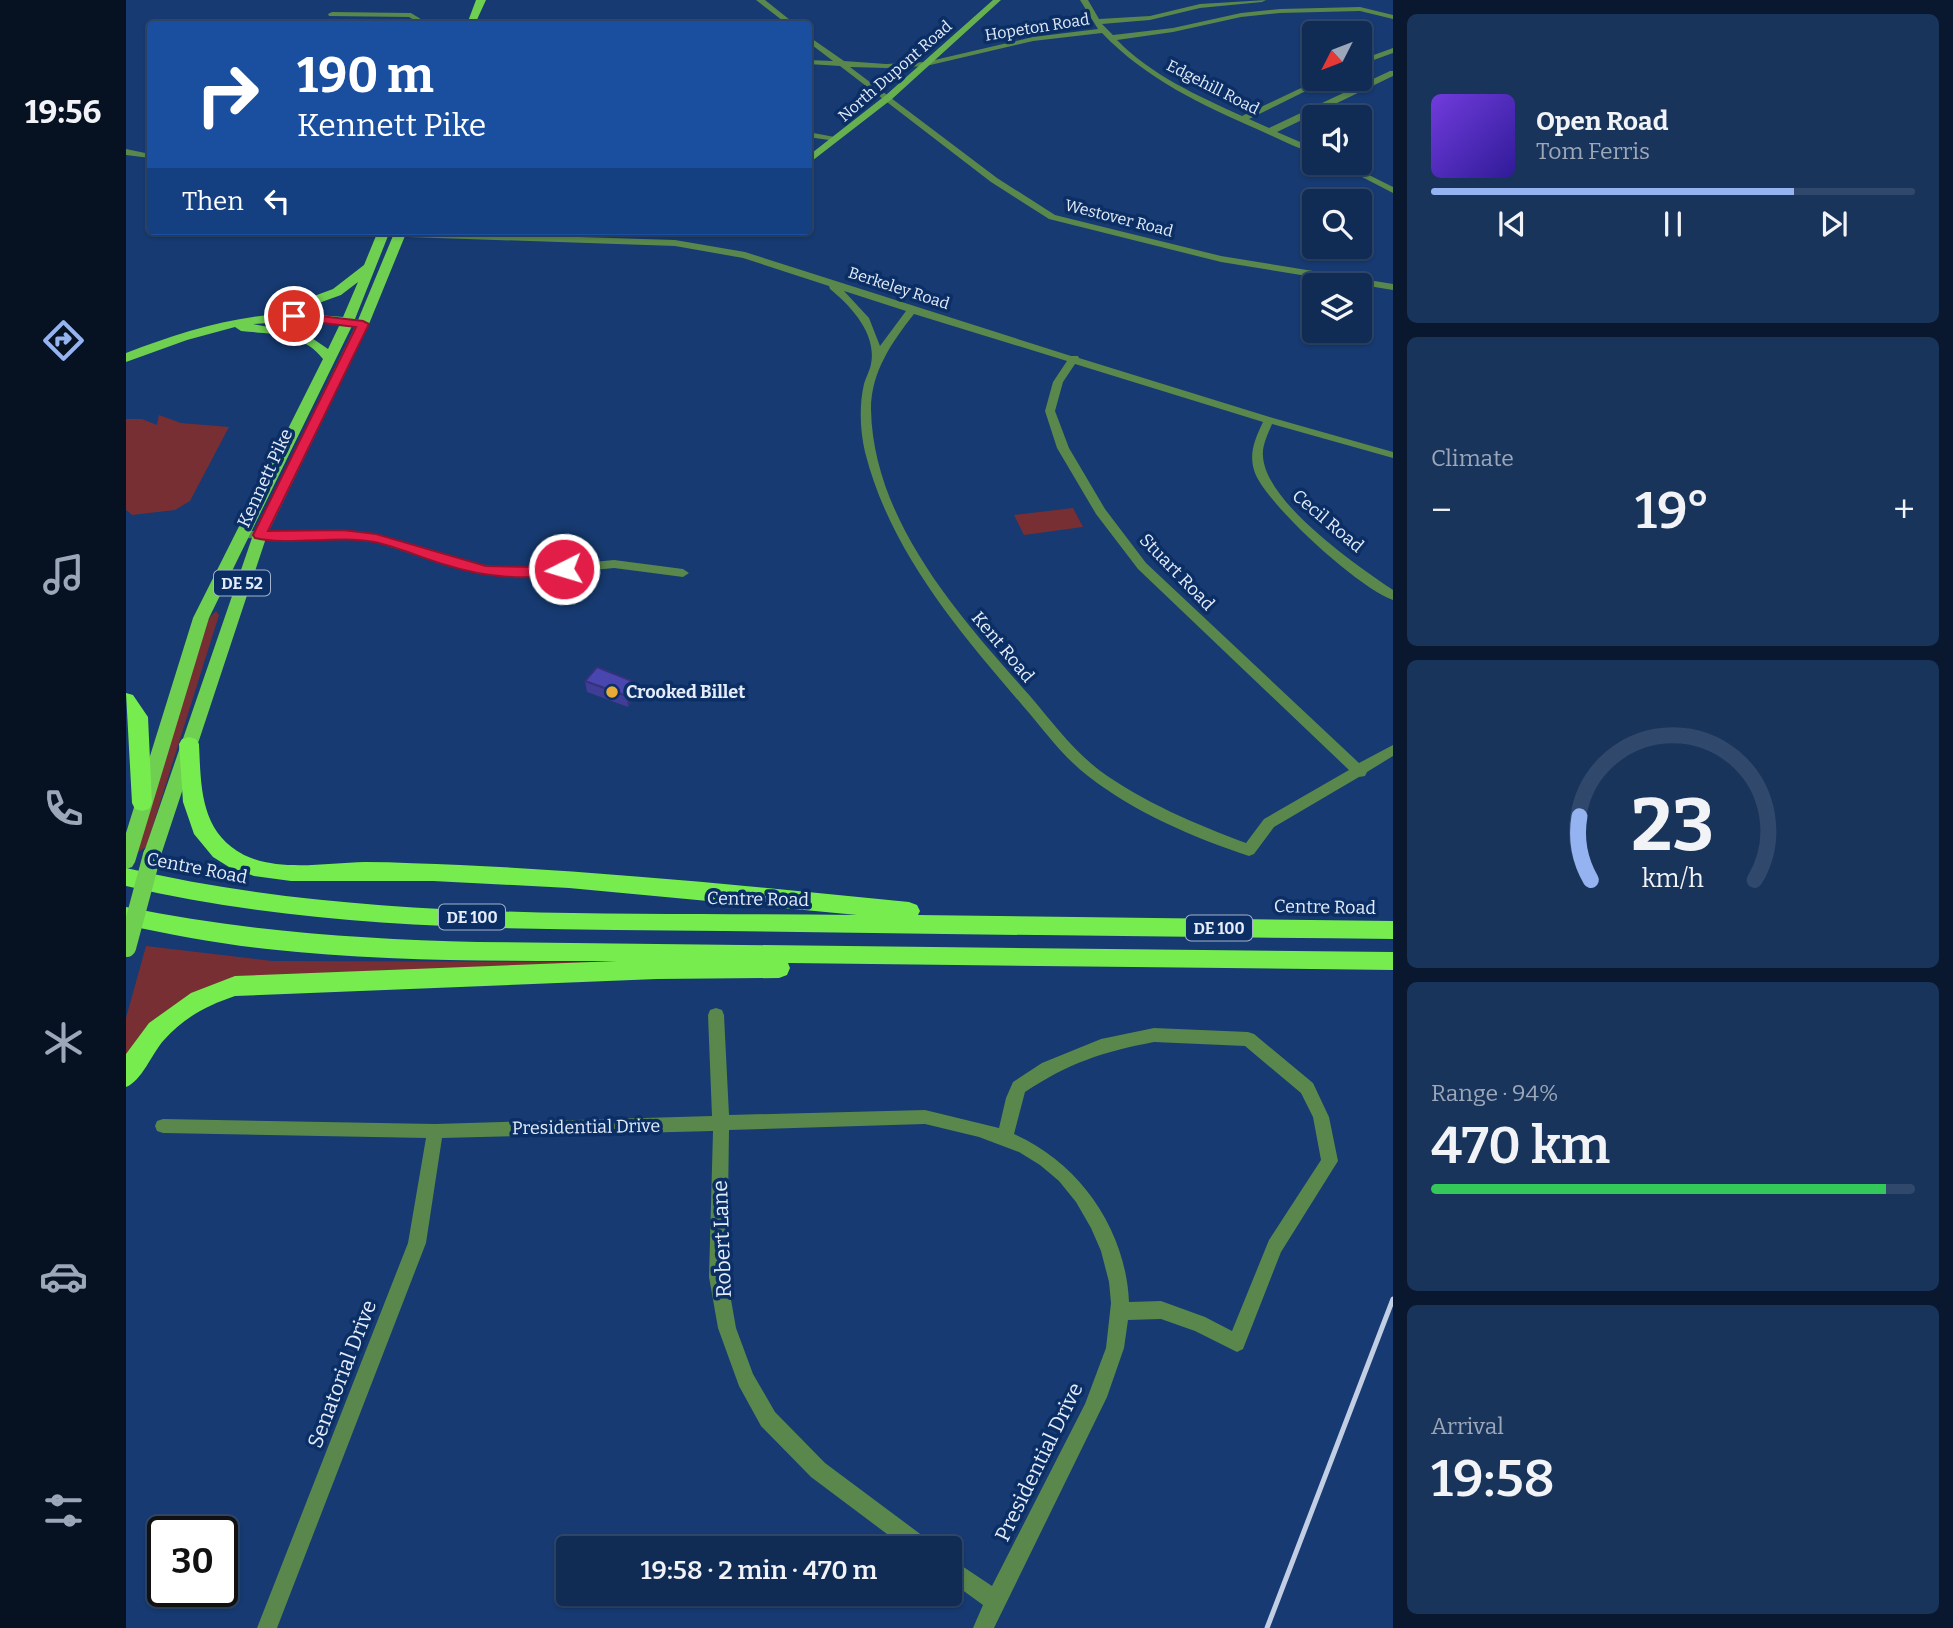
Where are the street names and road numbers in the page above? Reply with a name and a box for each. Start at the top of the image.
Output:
street label: Hopeton Road [983,9,1091,45]
street label: North Dupont Road [834,16,956,125]
street label: Edgehill Road [1164,56,1263,119]
street label: Westover Road [1063,195,1176,241]
street label: Berkeley Road [846,263,952,313]
street label: Kennett Pike [233,425,297,531]
street label: Cecil Road [1288,485,1368,557]
street label: Stuart Road [1135,529,1219,615]
road number: DE 52 [214,570,270,596]
street label: Kent Road [967,607,1039,687]
street label: Centre Road [145,847,250,889]
street label: Centre Road [707,887,810,911]
street label: Centre Road [1274,895,1377,919]
road number: DE 100 [439,904,505,930]
road number: DE 100 [1186,916,1252,940]
street label: Presidential Drive [512,1115,660,1139]
street label: Robert Lane [707,1180,737,1298]
street label: Senatorial Drive [302,1296,382,1452]
street label: Presidential Drive [989,1378,1089,1546]

